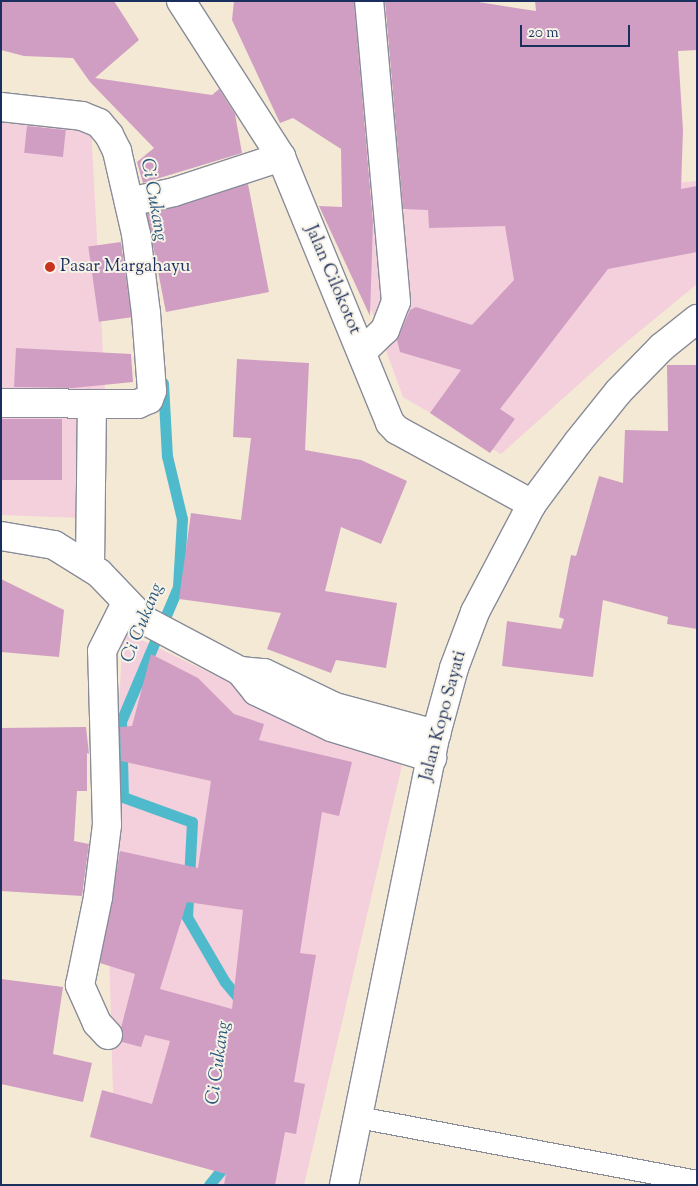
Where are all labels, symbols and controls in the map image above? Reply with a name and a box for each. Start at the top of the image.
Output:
scale bar [523,15,633,47]
text: 20 m [528,23,559,44]
water label: Ci Cukang [134,157,172,243]
street label: Jalan Cilokotot [299,222,365,338]
place label: Pasar Margahayu [60,256,190,278]
marker: Pasar Margahayu [44,261,56,273]
water label: Ci Cukang [117,580,169,666]
street label: Jalan Kopo Sayati [416,648,472,784]
water label: Ci Cukang [202,1020,236,1106]

